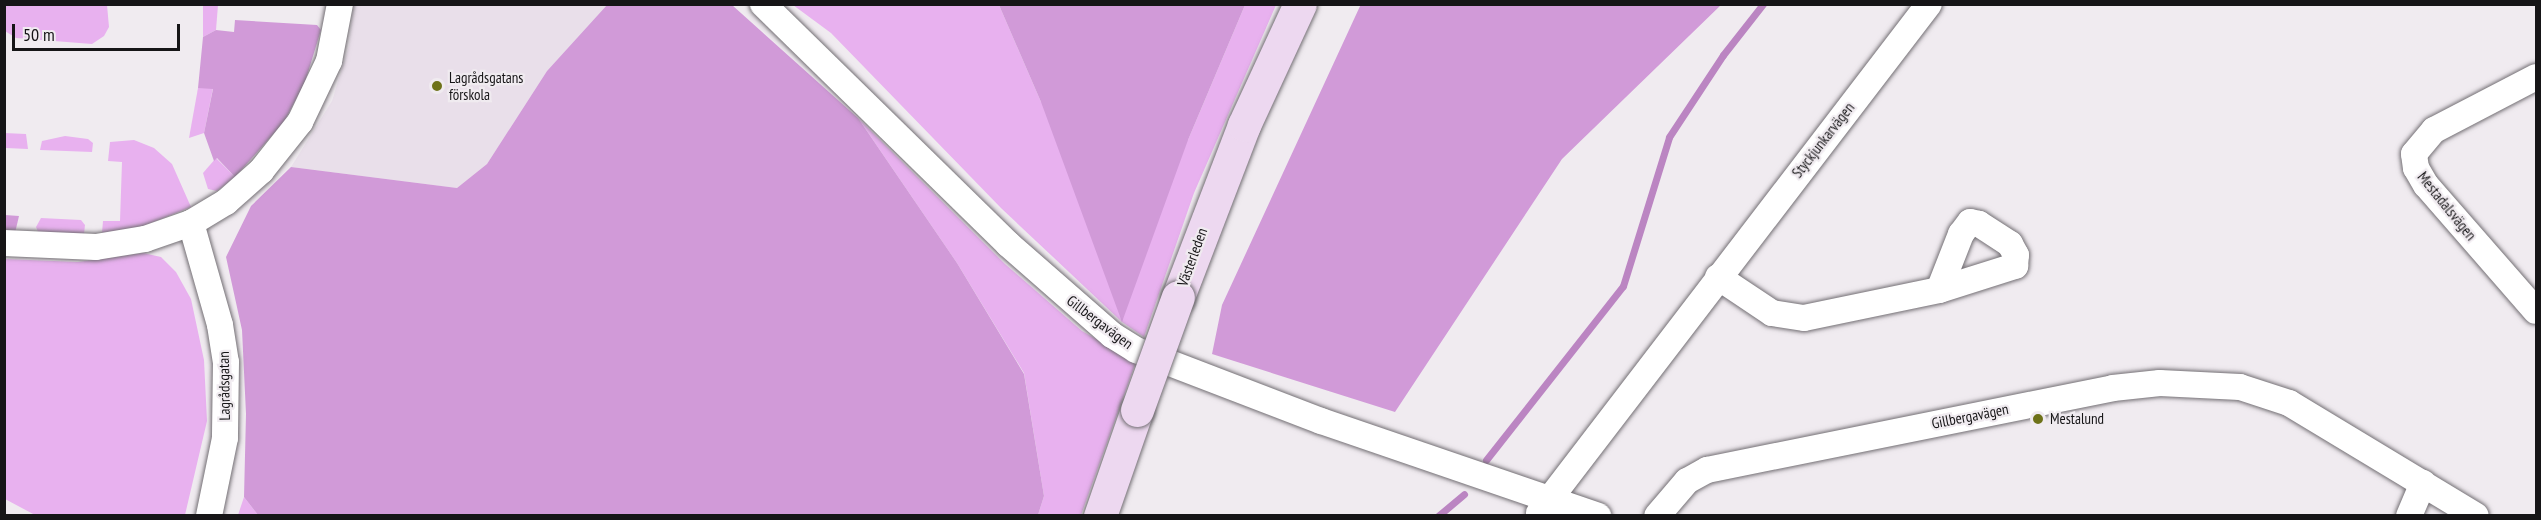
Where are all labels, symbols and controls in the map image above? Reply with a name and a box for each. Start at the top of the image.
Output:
scale bar [15,12,183,50]
text: 50 m [23,23,55,46]
place label: Lagrådsgatans förskola [449,68,523,103]
marker: Lagrådsgatans förskola [430,79,444,93]
street label: Styckjunkarvägen [1788,99,1858,181]
street label: Mestadalsvägen [2414,168,2480,244]
street label: Västerleden [1173,225,1211,289]
street label: Gillbergavägen [1063,291,1137,353]
street label: Lagrådsgatan [214,351,234,421]
street label: Gillbergavägen [1930,400,2010,432]
place label: Mestalund [2050,410,2104,428]
marker: Mestalund [2031,412,2045,426]

